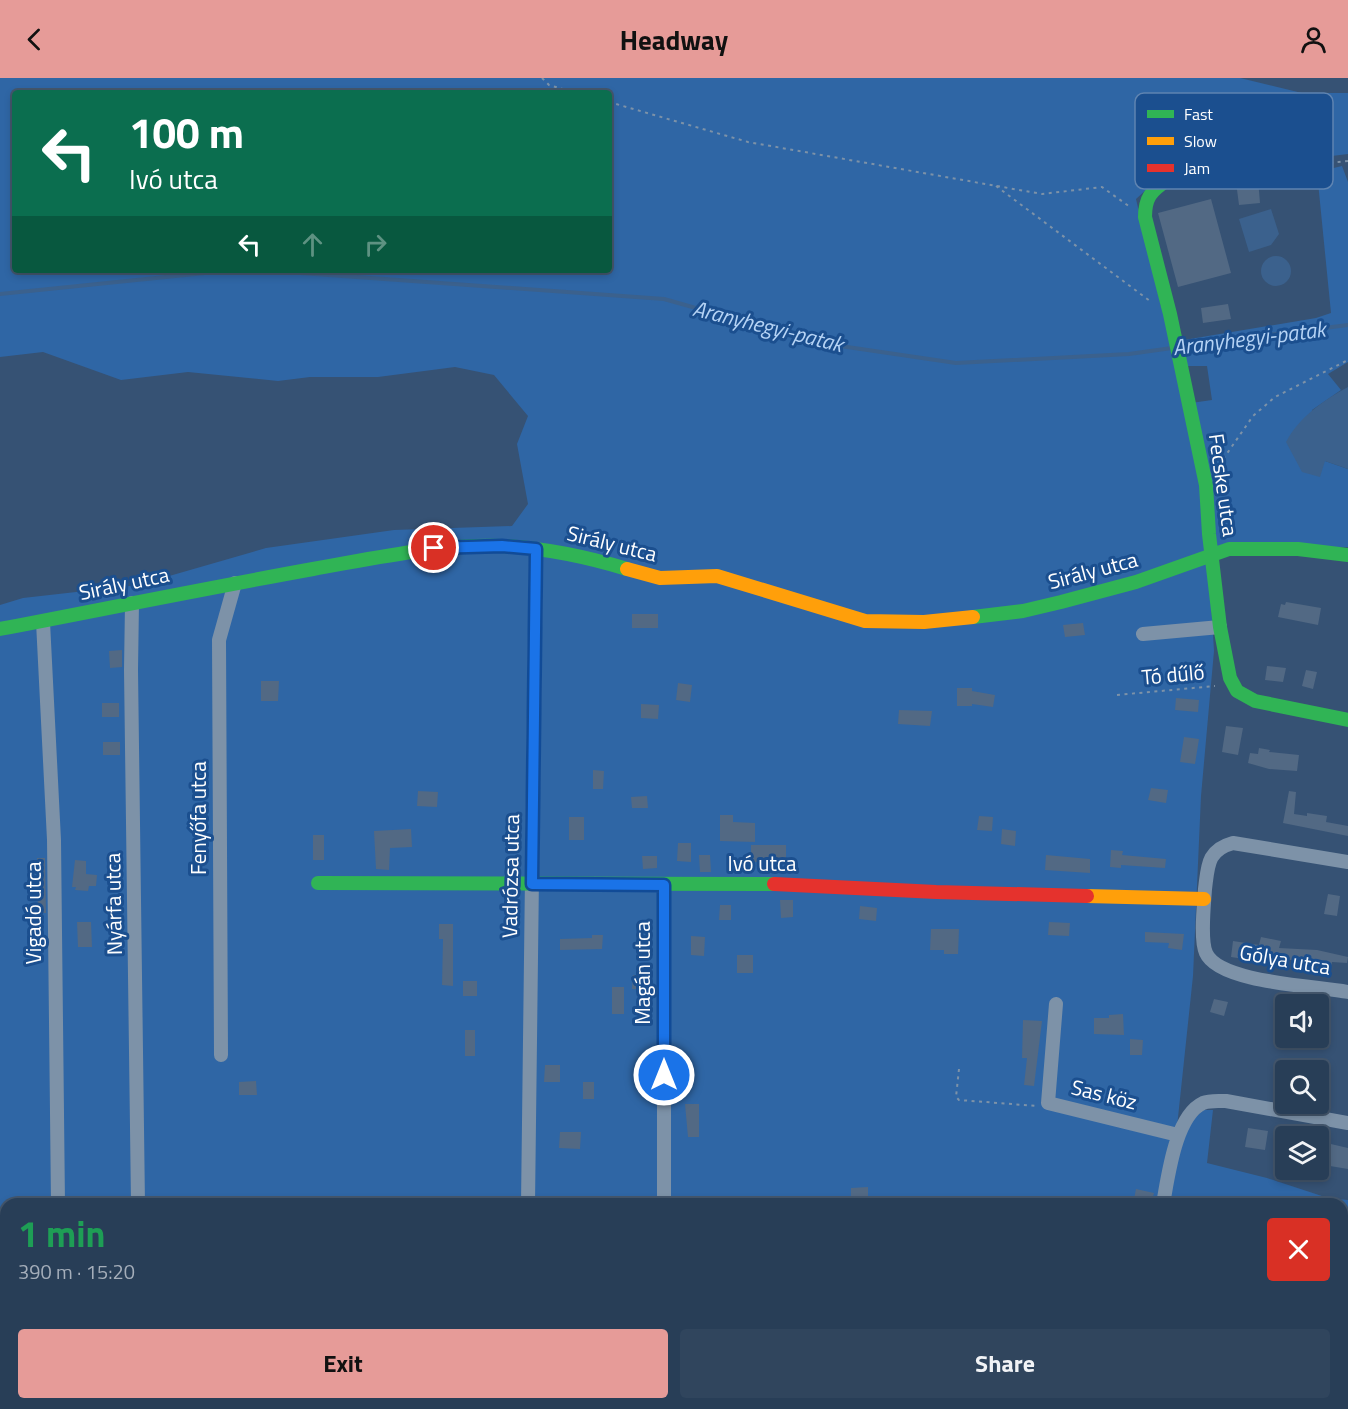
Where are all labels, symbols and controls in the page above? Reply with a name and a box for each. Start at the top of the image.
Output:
text: Headway [620,19,728,60]
icon: back [18,23,51,56]
icon: person [1297,23,1330,56]
legend [1135,93,1333,189]
text: 100 m [129,100,244,164]
text: Fast [1184,102,1213,126]
icon: left [30,114,108,192]
text: Slow [1184,129,1217,153]
text: Jam [1184,156,1210,180]
text: Ivó utca [129,158,218,199]
icon: left [233,228,266,261]
icon: ahead [296,228,329,261]
icon: right [359,228,392,261]
water label: Aranyhegyi-patak [689,291,849,362]
water label: Aranyhegyi-patak [1171,311,1330,364]
street label: Fecske utca [1201,431,1247,539]
street label: Sirály utca [564,516,661,570]
pin [408,522,459,573]
icon: arrive [417,531,450,564]
street label: Sirály utca [1044,543,1142,597]
street label: Sirály utca [76,558,172,608]
street label: Tó dűlő [1140,655,1206,693]
street label: Fenyőfa utca [182,761,214,875]
street label: Vadrózsa utca [493,813,527,938]
street label: Ivó utca [728,847,797,879]
street label: Nyárfa utca [96,852,130,955]
street label: Vigadó utca [17,861,49,965]
street label: Magán utca [626,921,658,1025]
street label: Gólya utca [1237,935,1334,983]
map controls [1275,994,1329,1180]
button: sound [1275,994,1329,1048]
position arrow [632,1043,696,1107]
button: search [1275,1060,1329,1114]
street label: Sas köz [1068,1070,1140,1118]
button: layers [1275,1126,1329,1180]
text: 1 min [18,1206,105,1261]
button: close [1267,1218,1330,1281]
text: 390 m · 15:20 [18,1256,135,1287]
button: Exit [18,1329,668,1398]
button: Share [680,1329,1330,1398]

